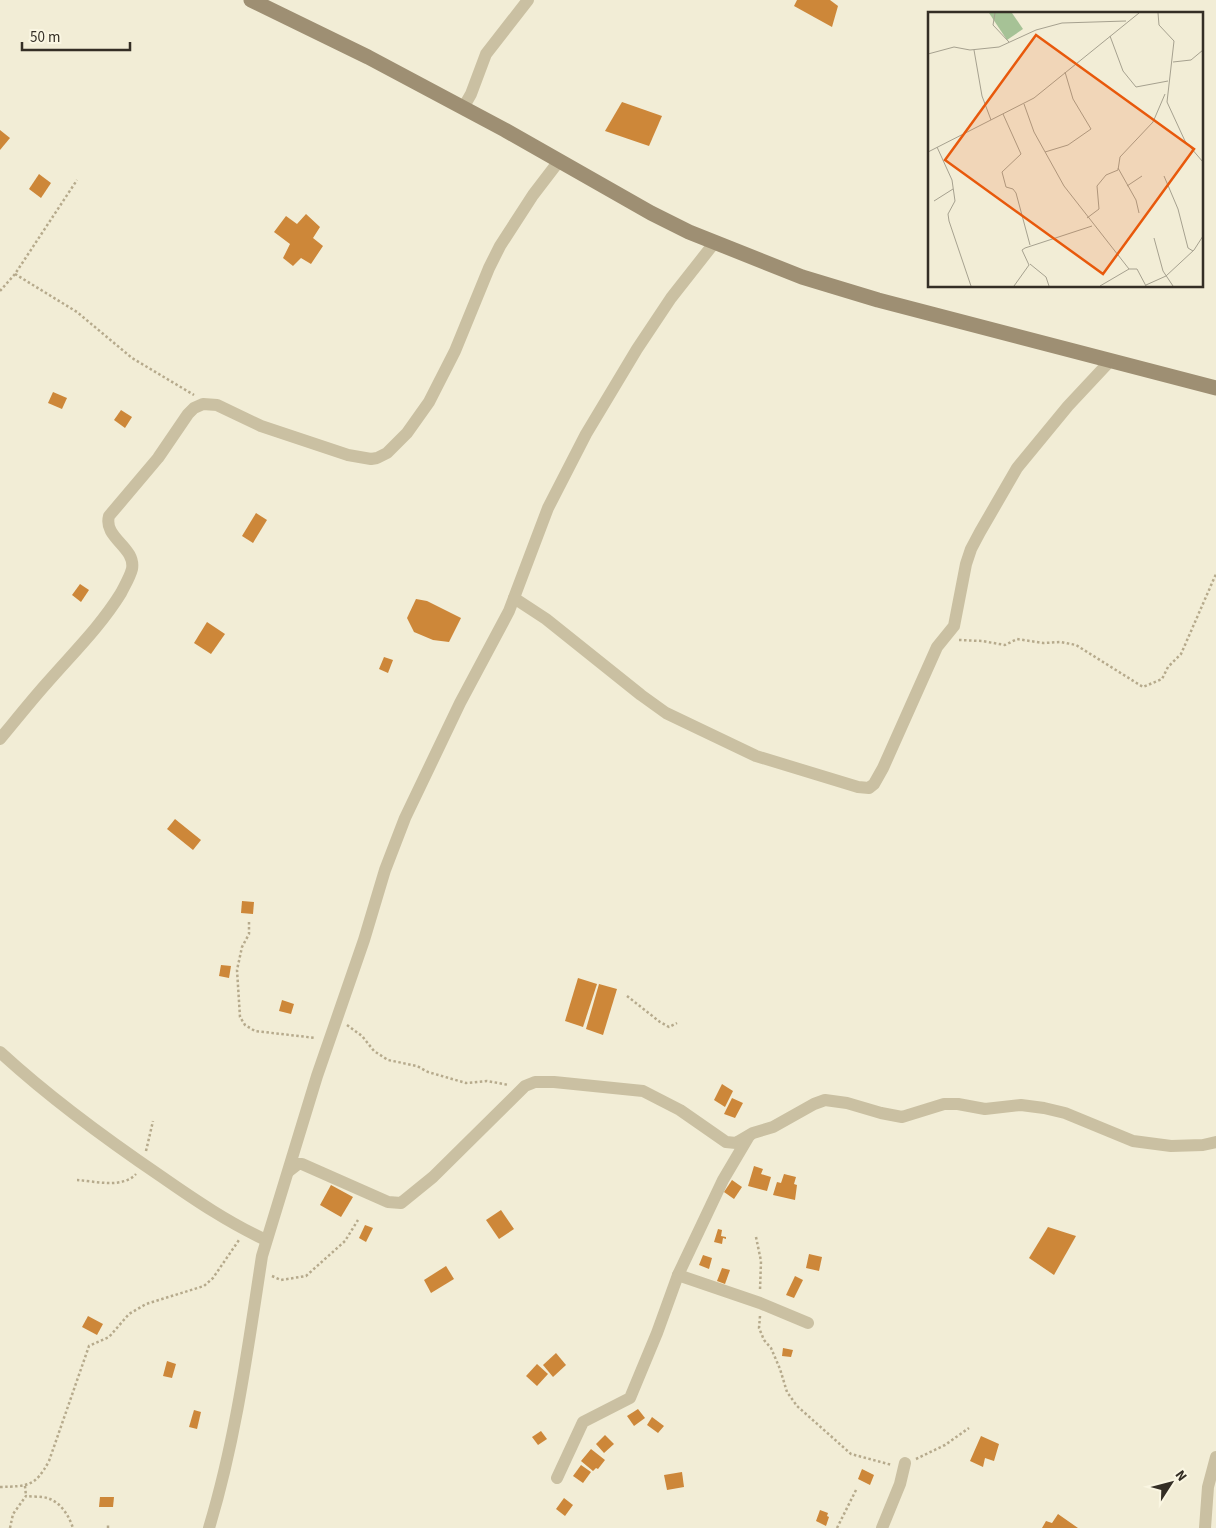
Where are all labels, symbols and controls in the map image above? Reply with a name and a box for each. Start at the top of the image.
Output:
inset map [928,12,1204,288]
scale bar [22,20,130,52]
text: 50 m [30,27,60,48]
north arrow [1146,1458,1196,1508]
text: N [1170,1466,1192,1486]

